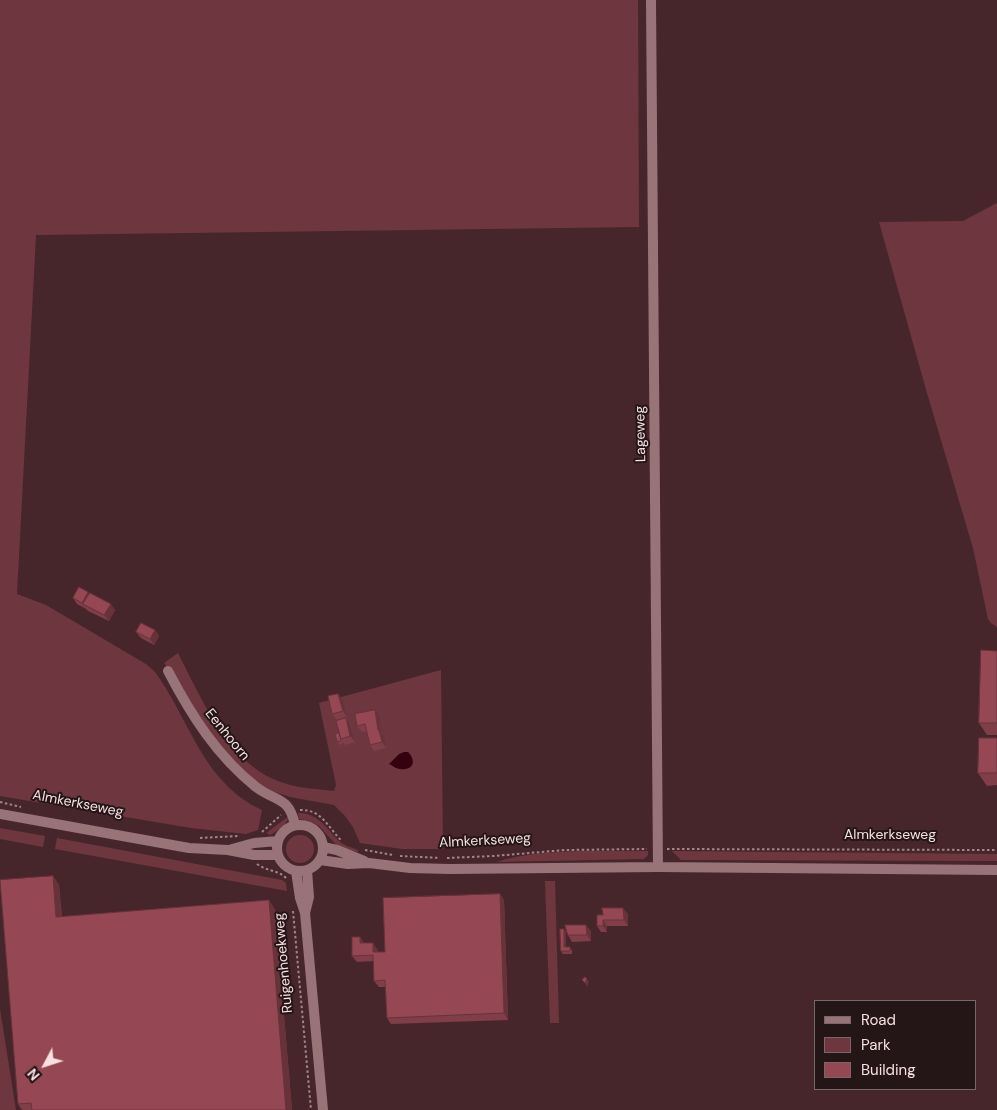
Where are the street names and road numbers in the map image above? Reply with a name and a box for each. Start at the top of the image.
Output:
street label: Lageweg [632,406,650,462]
street label: Eenhoorn [201,706,253,764]
street label: Almkerkseweg [31,787,125,821]
street label: Almkerkseweg [844,827,936,843]
street label: Almkerkseweg [439,830,531,852]
street label: Ruigenhoekweg [271,912,297,1014]

